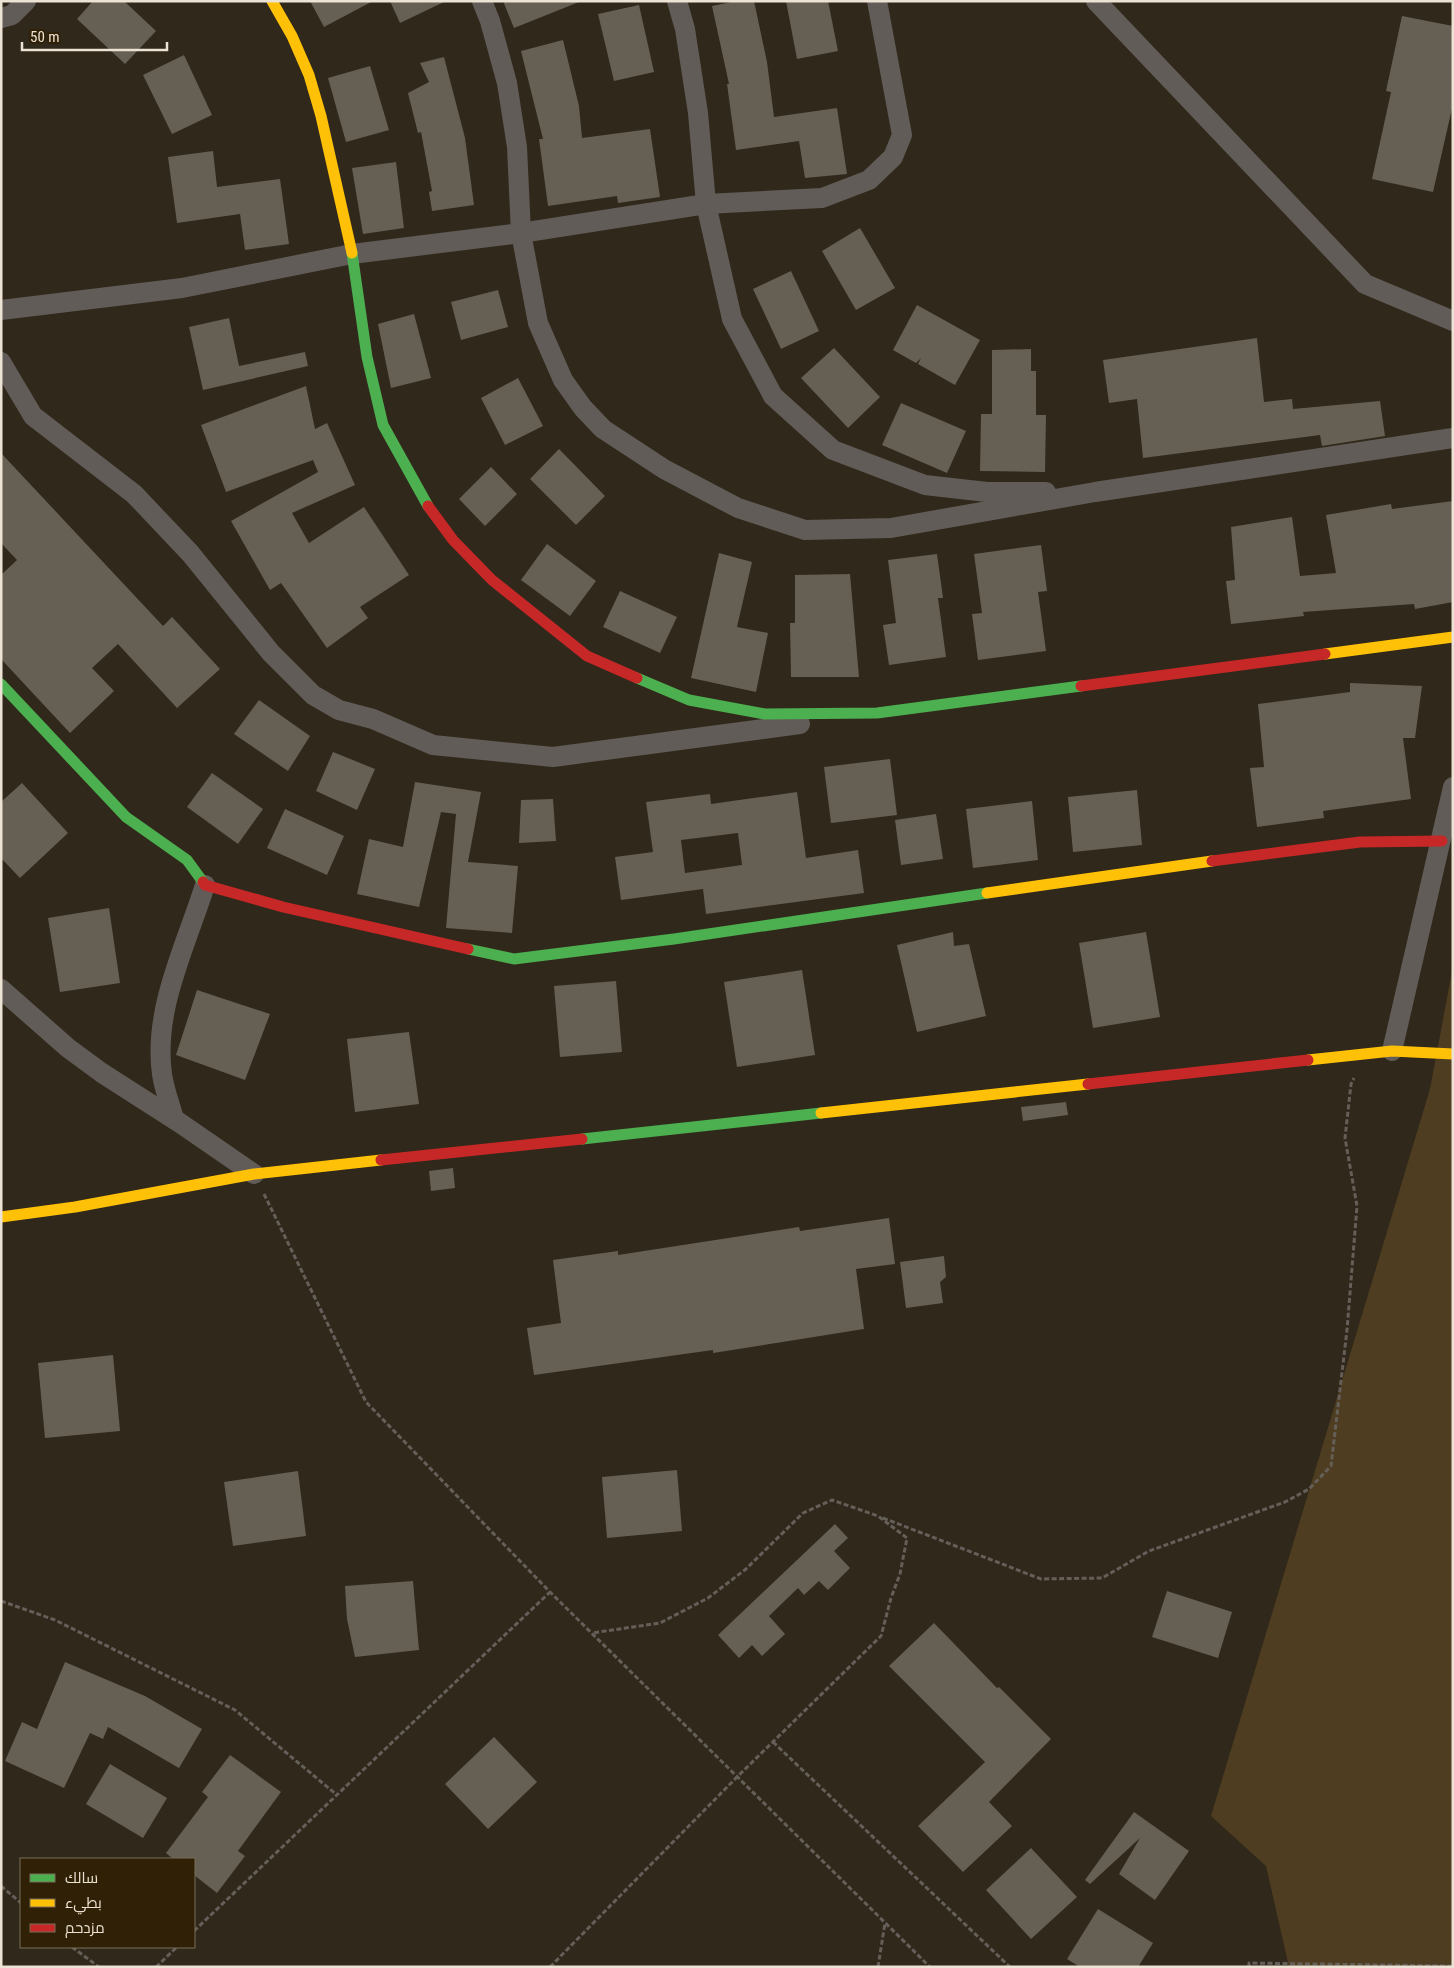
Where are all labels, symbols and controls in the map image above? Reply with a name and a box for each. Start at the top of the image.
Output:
scale bar [22,20,168,52]
text: 50 m [30,28,60,46]
legend [20,1858,195,1948]
text: سالك [65,1869,98,1887]
text: بطيء [65,1894,102,1915]
text: مزدحم [65,1919,105,1938]

